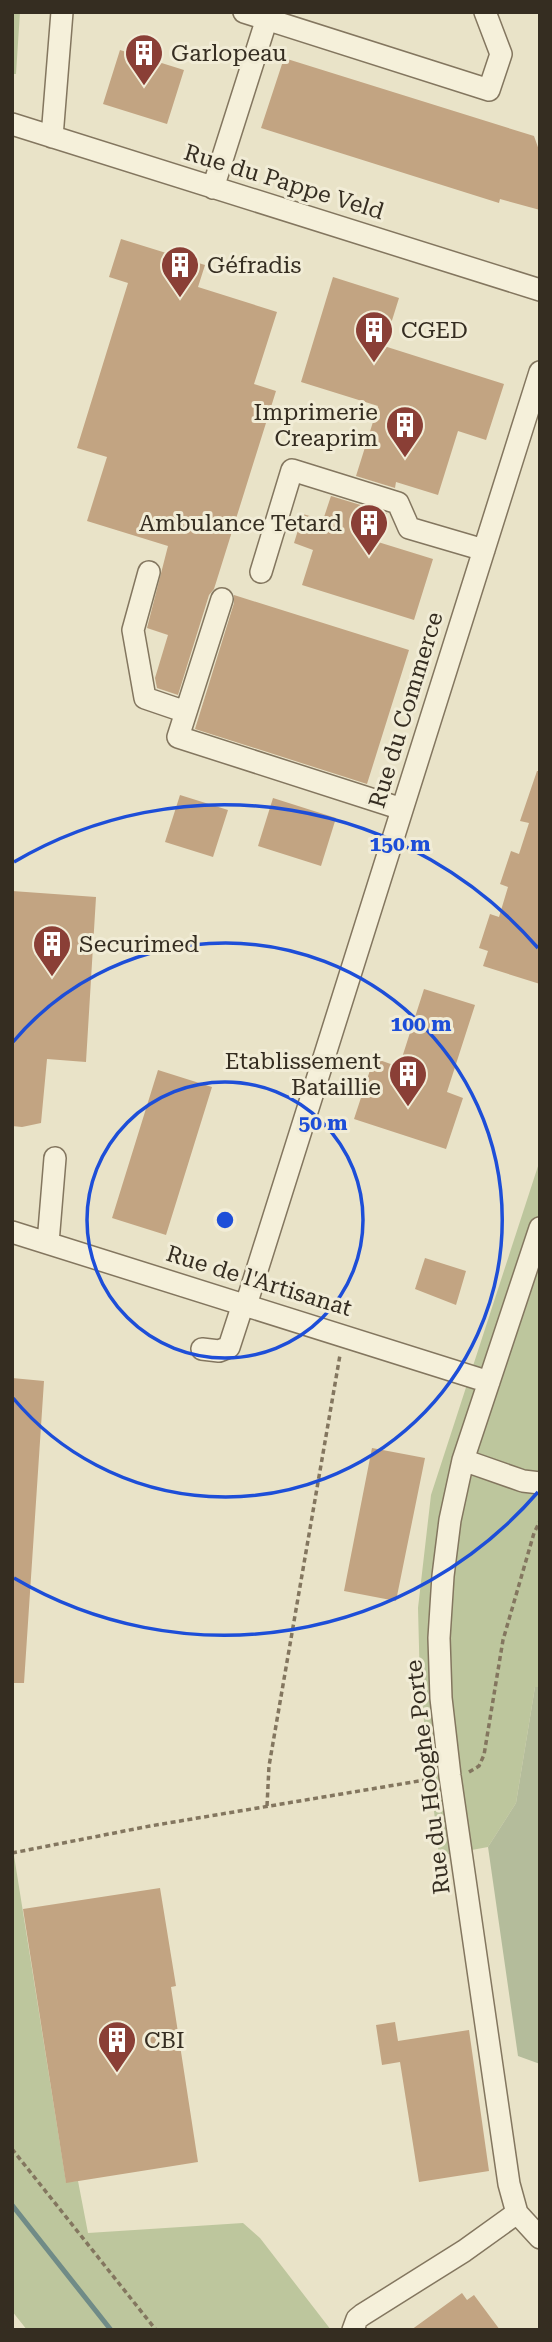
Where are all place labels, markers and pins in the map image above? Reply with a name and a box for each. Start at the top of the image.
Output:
building icon: Garlopeau [123,32,165,87]
place label: Garlopeau [171,40,287,67]
building icon: Géfradis [159,244,201,299]
place label: Géfradis [207,252,301,279]
building icon: CGED [353,309,395,364]
place label: CGED [401,317,468,344]
place label: Imprimerie Creaprim [254,399,378,452]
building icon: Imprimerie Creaprim [384,404,426,459]
building icon: Ambulance Tetard [348,502,390,557]
place label: Ambulance Tetard [139,510,342,537]
building icon: Securimed [31,923,73,978]
place label: Securimed [79,931,199,958]
place label: Etablissement Bataillie [225,1048,381,1101]
building icon: Etablissement Bataillie [387,1053,429,1108]
centre of rings [213,1208,237,1232]
building icon: CBI [96,2019,138,2074]
place label: CBI [144,2027,185,2054]

